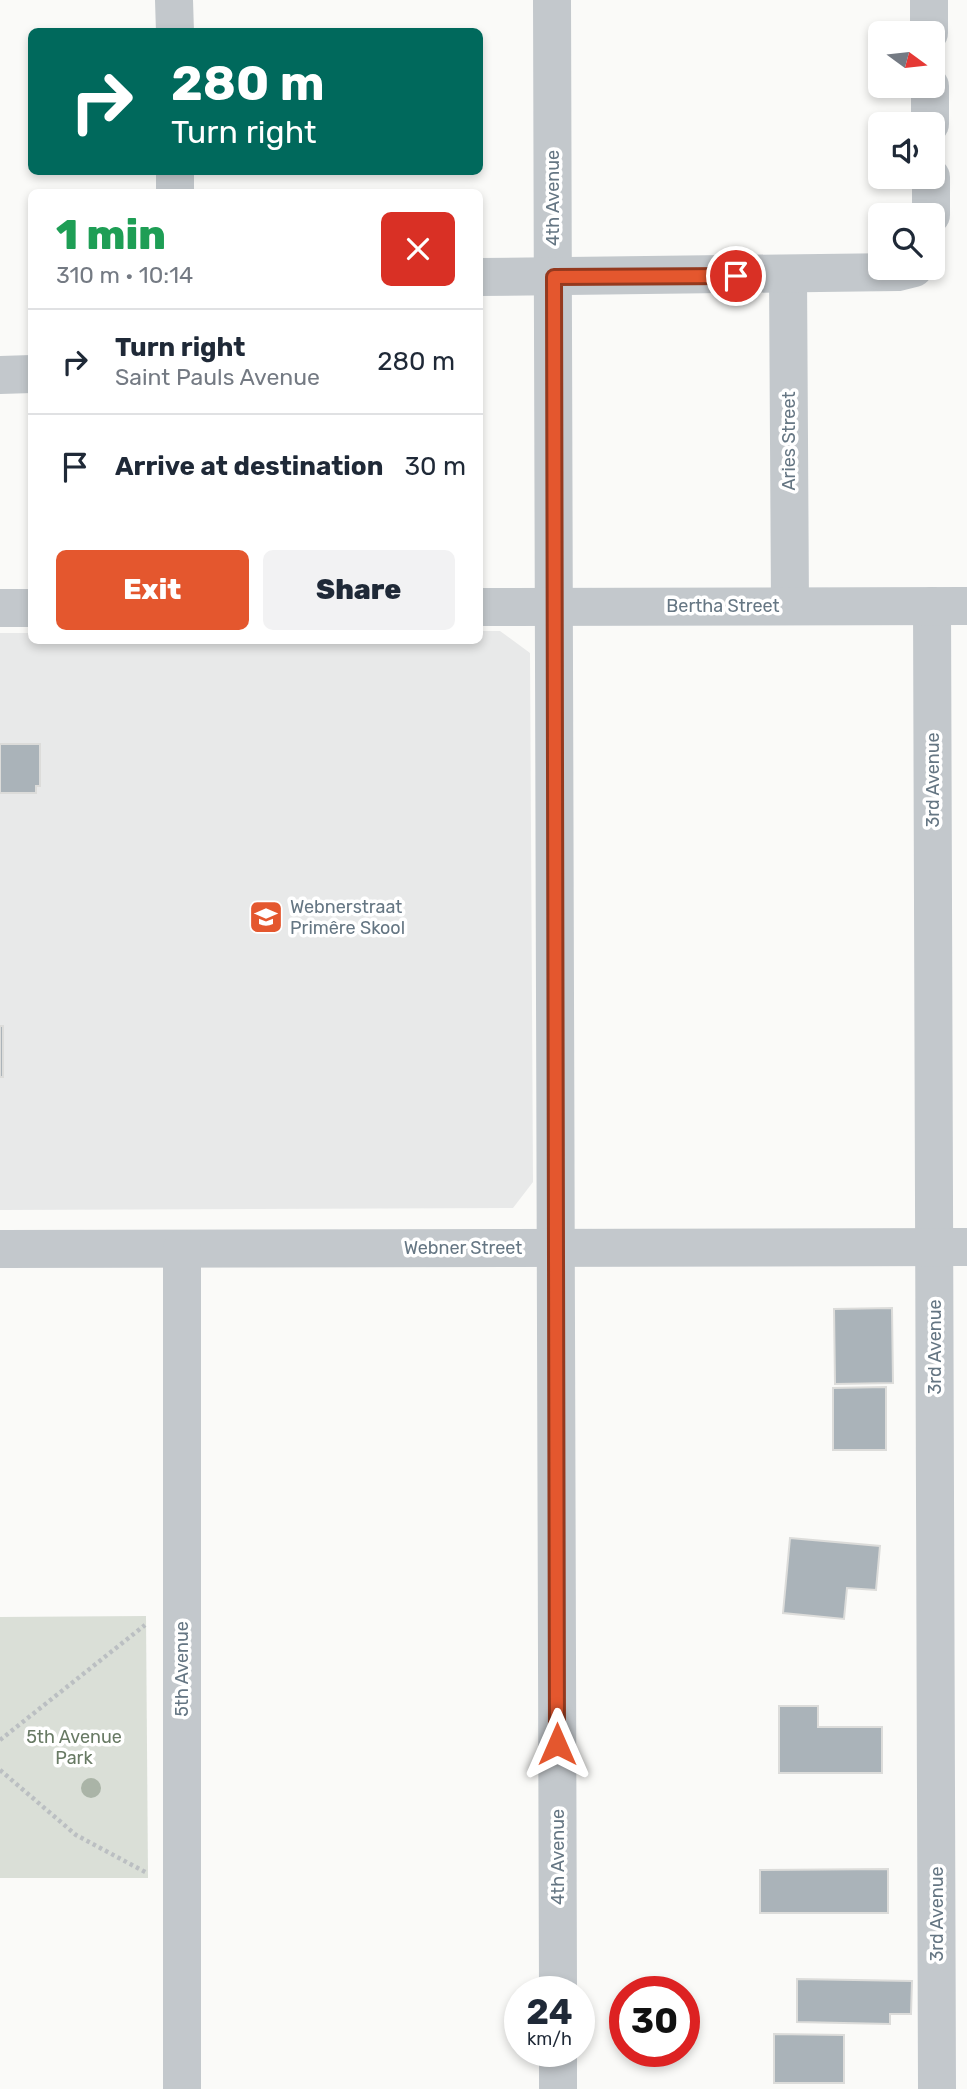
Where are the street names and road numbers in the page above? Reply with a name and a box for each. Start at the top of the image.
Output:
street label: 4th Avenue [542,150,564,246]
street label: Aries Street [778,392,800,490]
street label: Bertha Street [666,595,780,617]
street label: 3rd Avenue [922,732,944,828]
street label: Webner Street [404,1237,522,1259]
street label: 3rd Avenue [924,1299,946,1395]
street label: 5th Avenue [171,1621,193,1717]
street label: 4th Avenue [547,1809,569,1905]
street label: 3rd Avenue [926,1866,948,1962]

